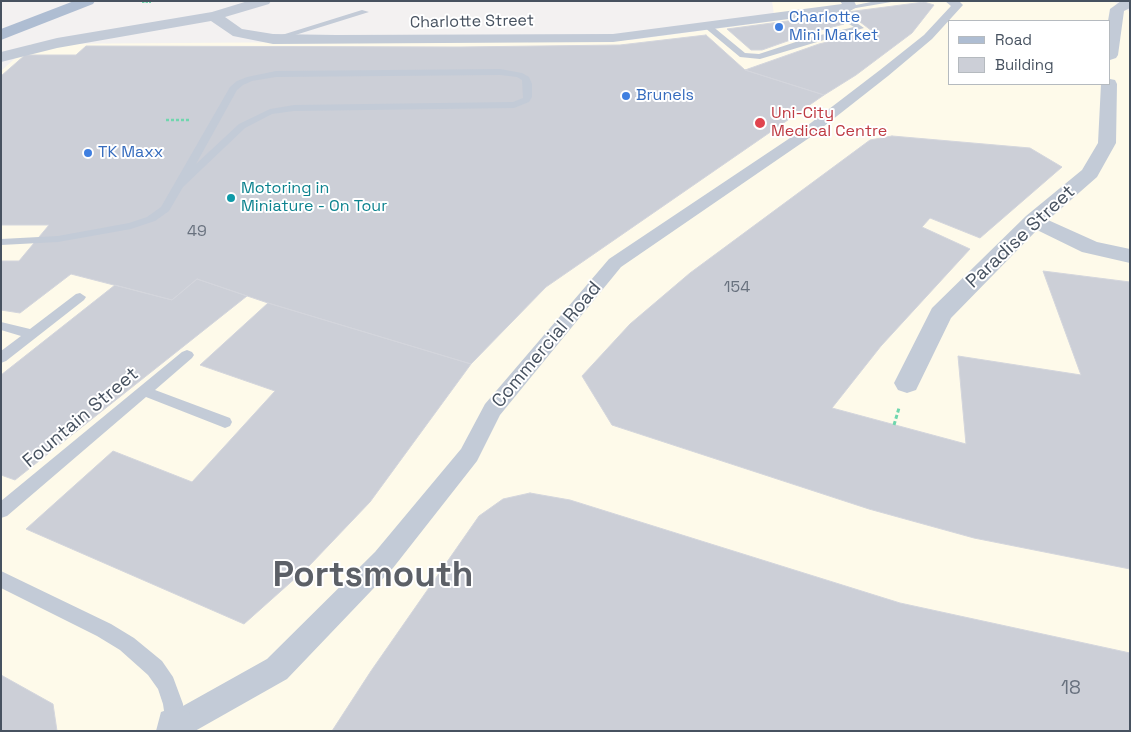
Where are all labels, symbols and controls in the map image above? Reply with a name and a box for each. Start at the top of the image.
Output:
place label: Charlotte Mini Market [789,8,878,46]
street label: Charlotte Street [410,11,534,33]
legend [948,20,1111,85]
marker: Charlotte Mini Market [773,21,785,33]
text: Road [995,30,1032,49]
text: Building [995,55,1054,74]
place label: Brunels [636,86,694,106]
marker: Brunels [620,90,632,102]
place label: Uni-City Medical Centre [771,104,887,142]
marker: Uni-City Medical Centre [753,116,767,130]
place label: TK Maxx [98,143,163,163]
marker: TK Maxx [82,147,94,159]
place label: Motoring in Miniature - On Tour [241,179,387,217]
street label: Paradise Street [962,181,1080,293]
marker: Motoring in Miniature - On Tour [225,192,237,204]
house number: 49 [187,222,207,242]
street label: Commercial Road [488,277,606,413]
house number: 154 [724,278,750,298]
street label: Fountain Street [19,363,143,473]
district label: Portsmouth [273,556,473,598]
house number: 18 [1061,678,1081,700]

